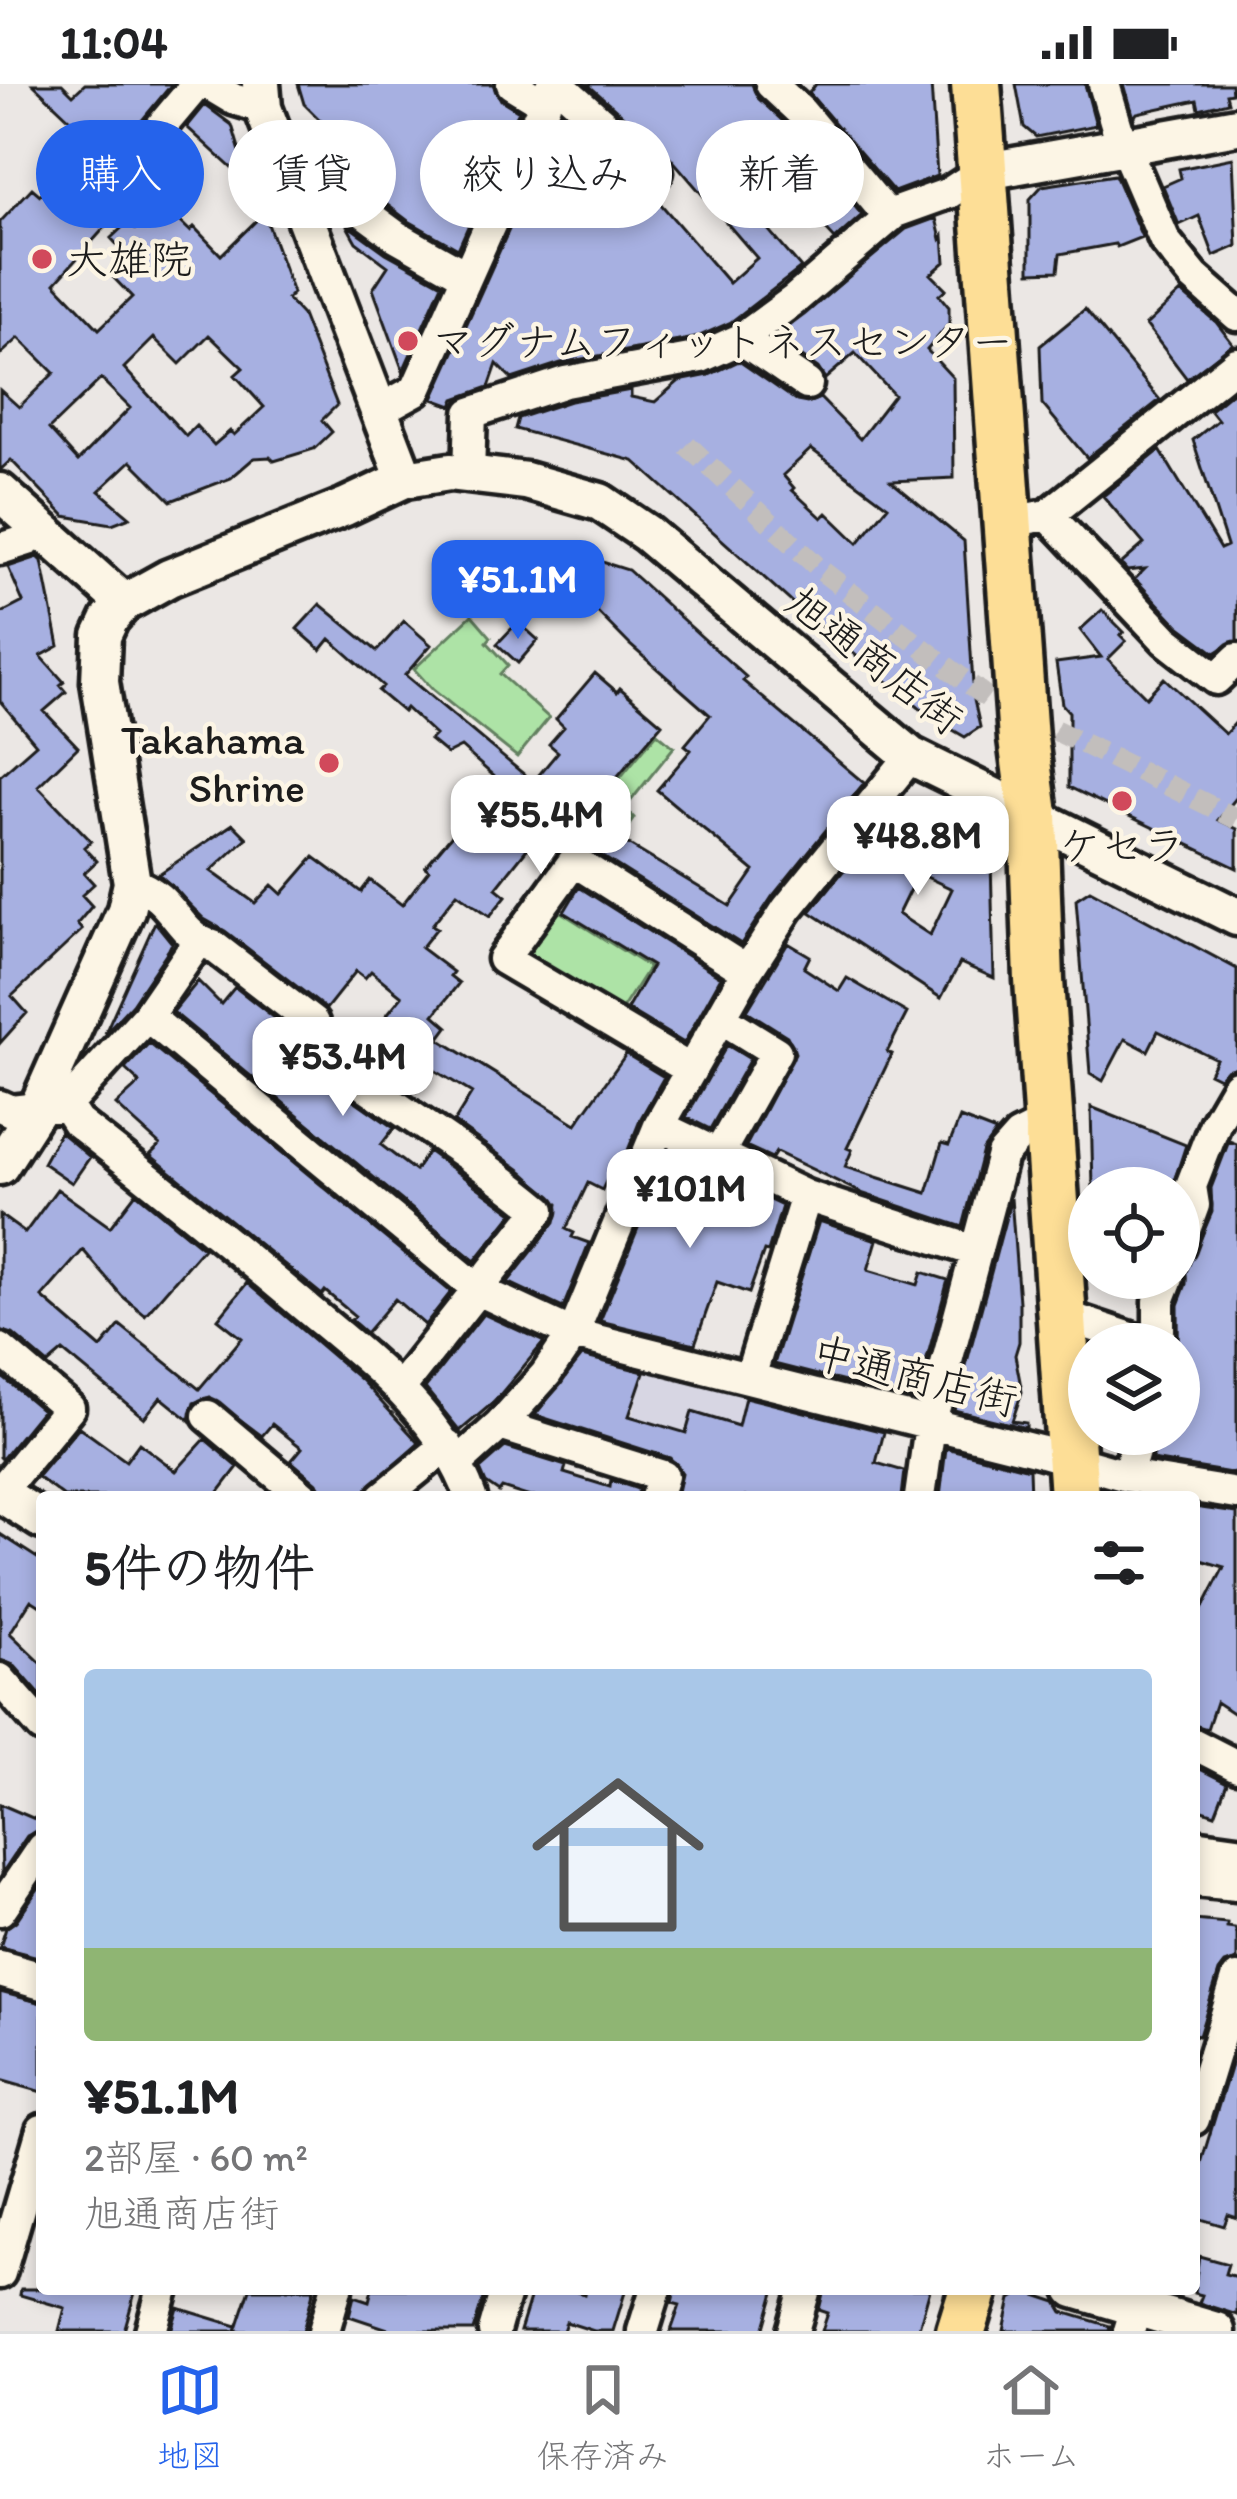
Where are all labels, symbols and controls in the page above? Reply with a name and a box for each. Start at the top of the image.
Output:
text: 11:04 [60,15,168,69]
chip: 購入 [36,120,204,228]
chip: 賃貸 [228,120,396,228]
chip: 絞り込み [420,120,672,228]
chip: 新着 [696,120,864,228]
place label: 大雄院 [66,234,192,285]
marker: 大雄院 [29,246,55,272]
place label: マグナムフィットネスセンター [432,316,1013,367]
marker: マグナムフィットネスセンター [395,328,421,354]
pin: ¥51.1M [420,540,616,642]
text: ¥51.1M [459,555,577,602]
street label: 旭通商店街 [777,575,973,745]
place label: Takahama Shrine [121,714,305,813]
marker: Takahama Shrine [316,750,342,776]
pin: ¥55.4M [443,775,639,877]
marker: ケセラ [1109,788,1135,814]
text: ¥55.4M [478,790,604,837]
pin: ¥48.8M [820,796,1016,898]
text: ¥48.8M [854,811,982,858]
place label: ケセラ [1059,820,1185,871]
pin: ¥53.4M [245,1017,441,1119]
text: ¥53.4M [279,1032,407,1079]
pin: ¥101M [606,1149,774,1251]
text: ¥101M [634,1164,746,1211]
map controls [1068,1167,1200,1455]
button: locate [1068,1167,1200,1299]
button: layers [1068,1323,1200,1455]
street label: 中通商店街 [807,1326,1023,1426]
icon: filters [1086,1530,1152,1596]
text: 5件の物件 [84,1537,315,1598]
icon: home [510,1747,726,1963]
text: ¥51.1M [84,2065,239,2126]
text: 2部屋 · 60 m² [84,2134,308,2181]
text: 旭通商店街 [84,2190,279,2237]
tab: 地図 [157,2357,223,2477]
tab: 保存済み [537,2357,669,2477]
tab: ホーム [982,2357,1080,2477]

